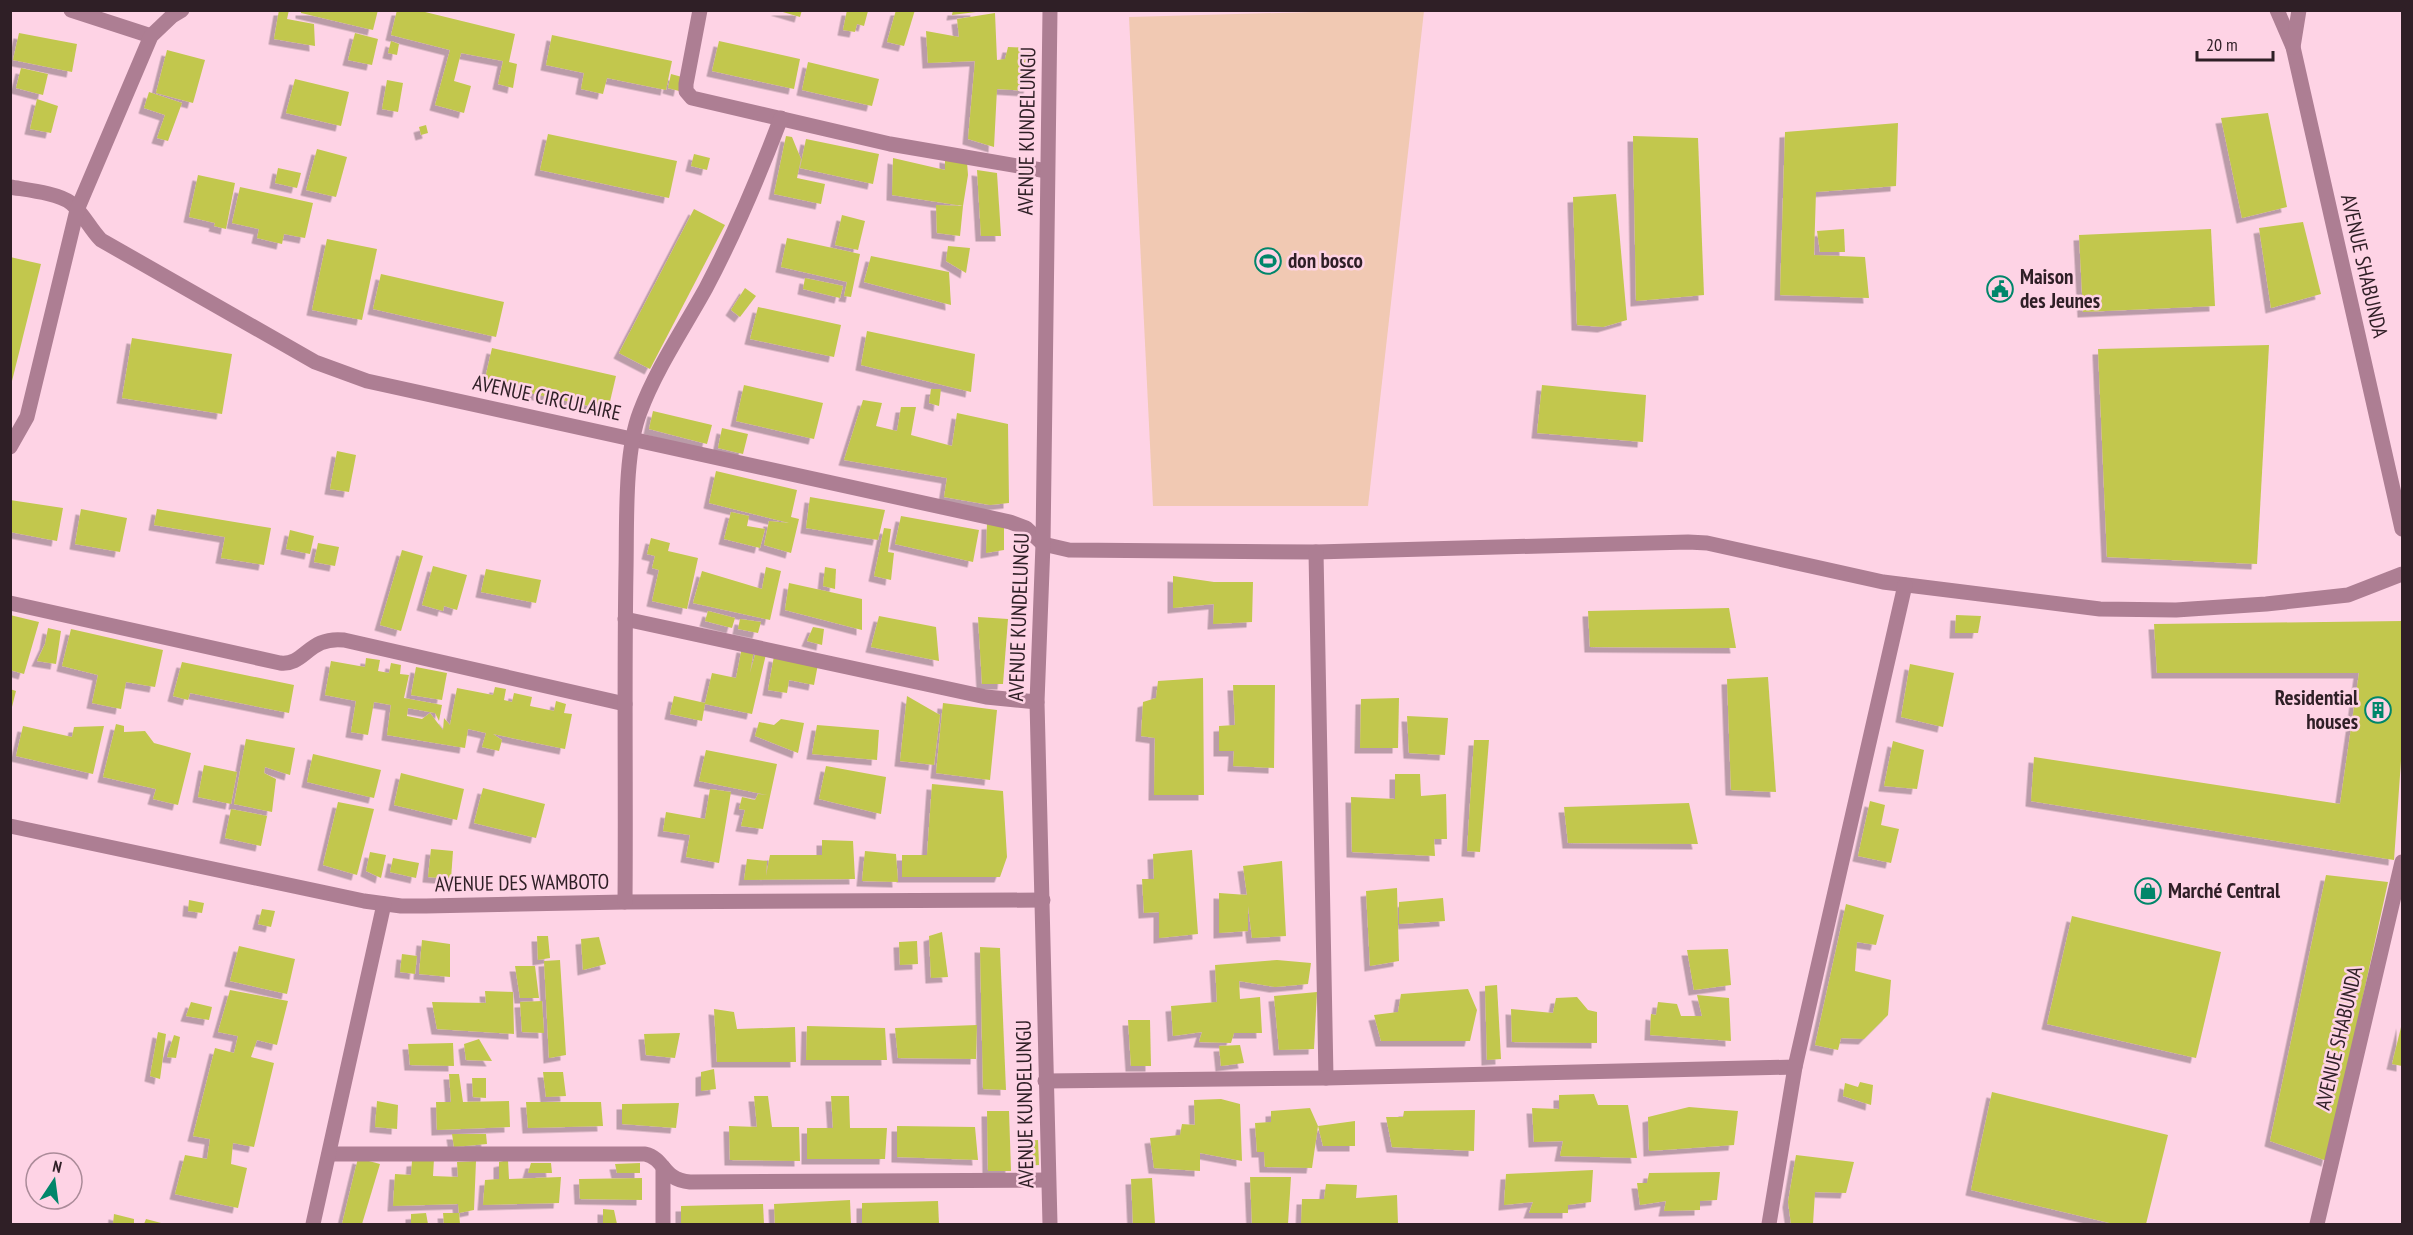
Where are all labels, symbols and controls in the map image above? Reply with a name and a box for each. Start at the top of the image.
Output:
scale bar [2197,24,2274,62]
text: 20 m [2206,33,2238,56]
street label: AVENUE KUNDELUNGU [1012,47,1041,215]
street label: AVENUE SHABUNDA [2335,192,2394,340]
sports icon: don bosco [1253,246,1283,276]
place label: don bosco [1288,247,1363,274]
place label: Maison des Jeunes [2020,263,2100,314]
public building icon: Maison des Jeunes [1985,274,2015,304]
street label: AVENUE CIRCULAIRE [471,369,624,426]
street label: AVENUE KUNDELUNGU [1002,532,1035,702]
place label: Residential houses [2275,684,2359,735]
building icon: Residential houses [2363,695,2393,725]
street label: AVENUE DES WAMBOTO [435,867,609,898]
shop icon: Marché Central [2133,876,2163,906]
place label: Marché Central [2168,877,2281,904]
street label: AVENUE SHABUNDA [2309,963,2368,1112]
street label: AVENUE KUNDELUNGU [1010,1020,1039,1188]
north arrow [24,1151,84,1211]
text: N [51,1156,64,1177]

